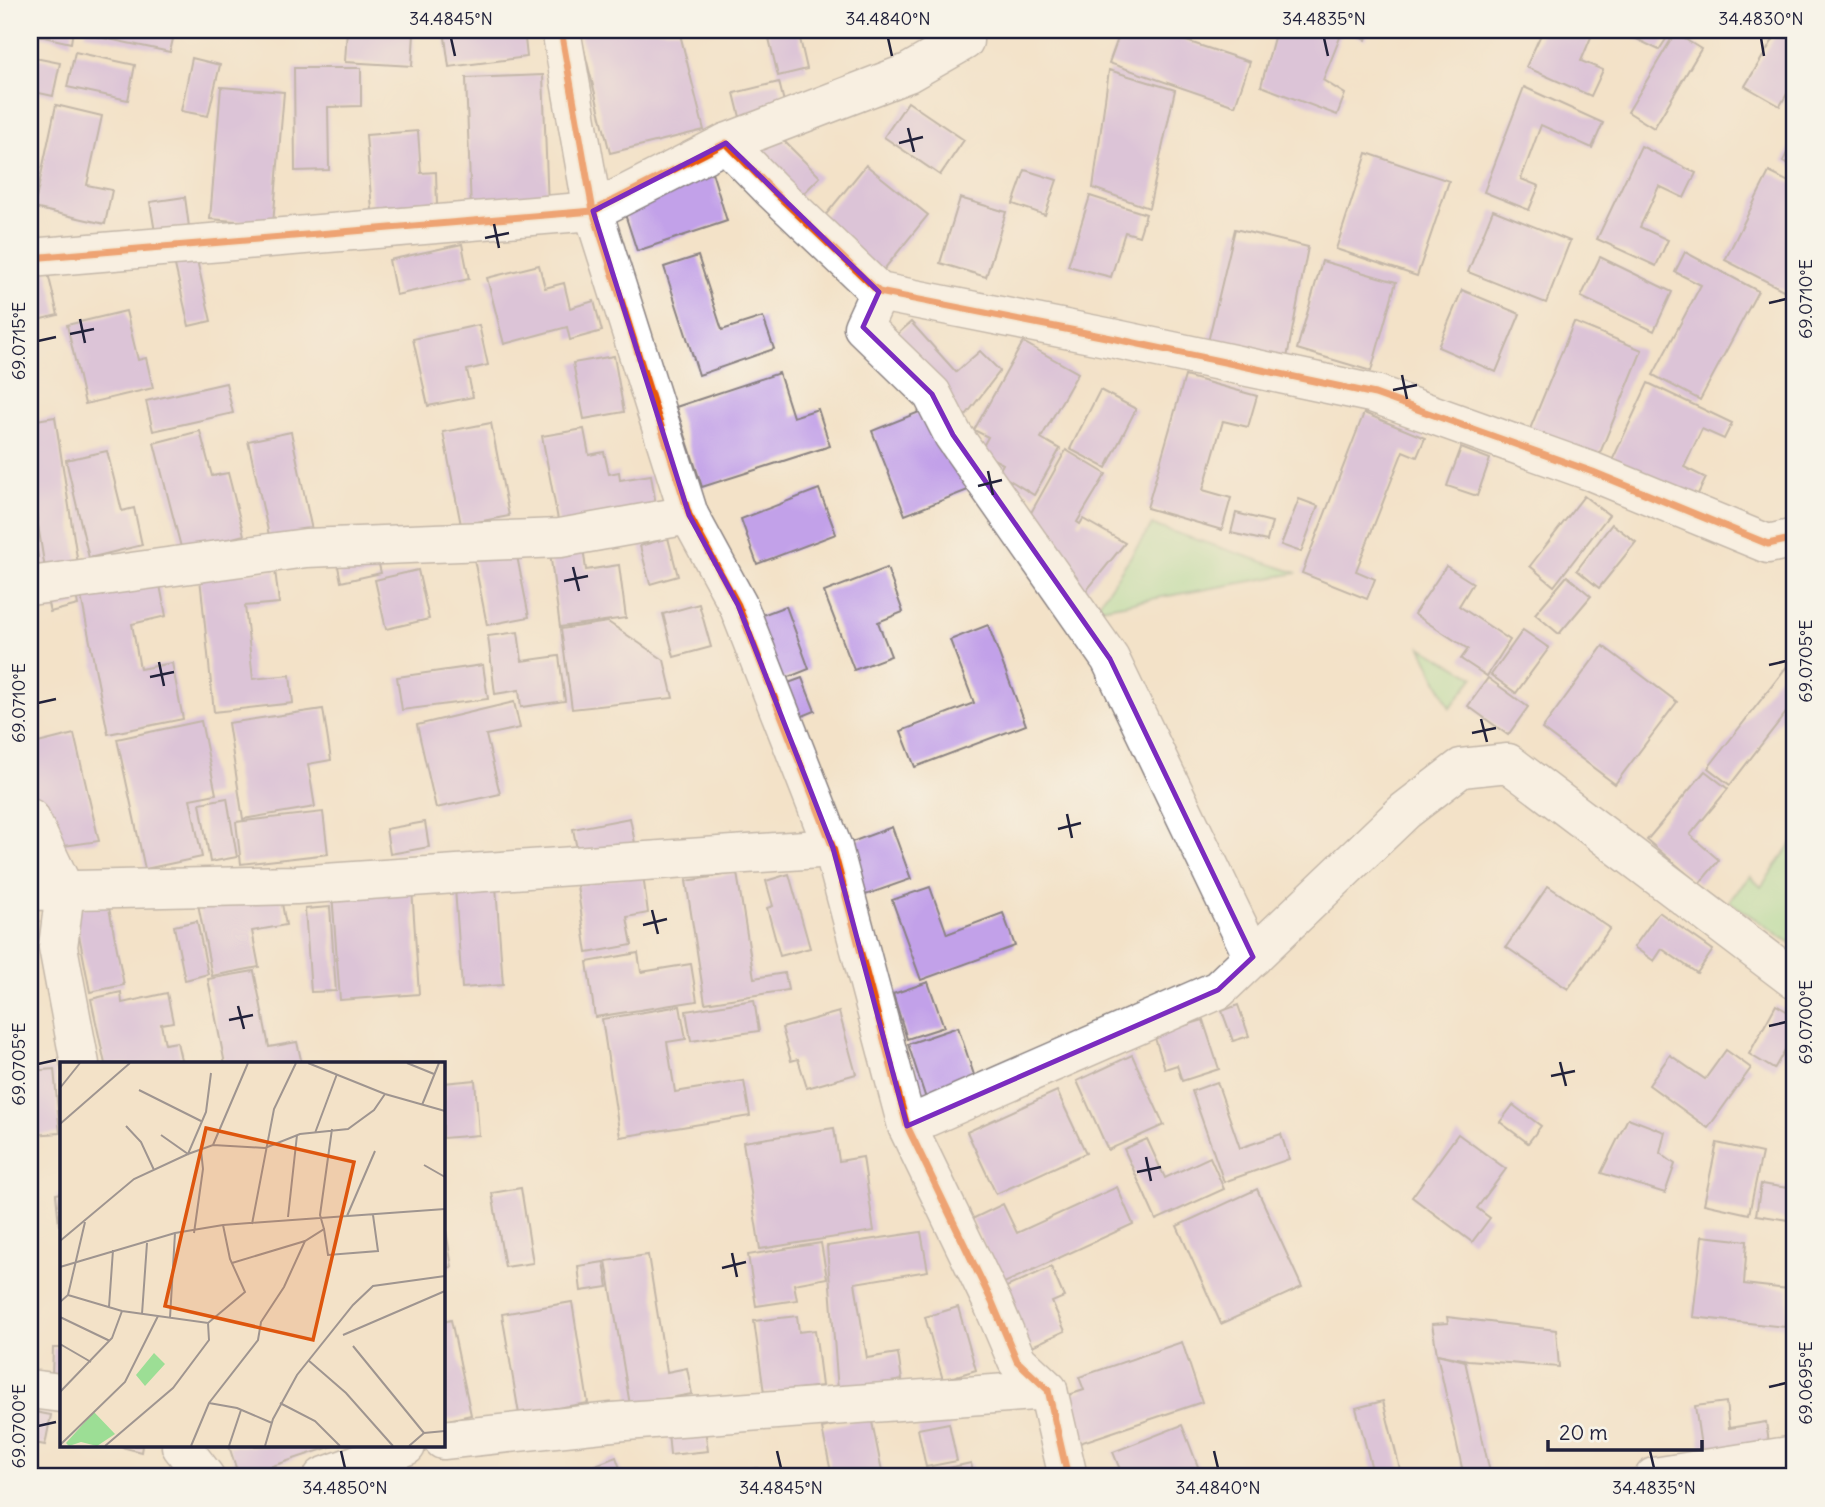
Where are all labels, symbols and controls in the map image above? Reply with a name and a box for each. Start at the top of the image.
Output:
text: 34.4845°N [409,7,493,30]
text: 34.4840°N [845,7,931,30]
text: 34.4835°N [1282,7,1366,30]
text: 34.4830°N [1718,7,1804,30]
text: 69.0710°E [1794,259,1817,339]
text: 69.0715°E [7,302,30,380]
text: 69.0705°E [1794,619,1817,703]
text: 69.0710°E [7,663,30,743]
text: 69.0700°E [1794,980,1817,1064]
text: 69.0705°E [7,1022,30,1106]
inset map [60,1062,444,1448]
text: 69.0695°E [1794,1341,1817,1425]
text: 69.0700°E [7,1384,30,1468]
scale bar [1548,1409,1702,1453]
text: 20 m [1559,1419,1608,1446]
text: 34.4850°N [302,1476,388,1499]
text: 34.4845°N [739,1476,823,1499]
text: 34.4840°N [1175,1476,1261,1499]
text: 34.4835°N [1612,1476,1696,1499]

